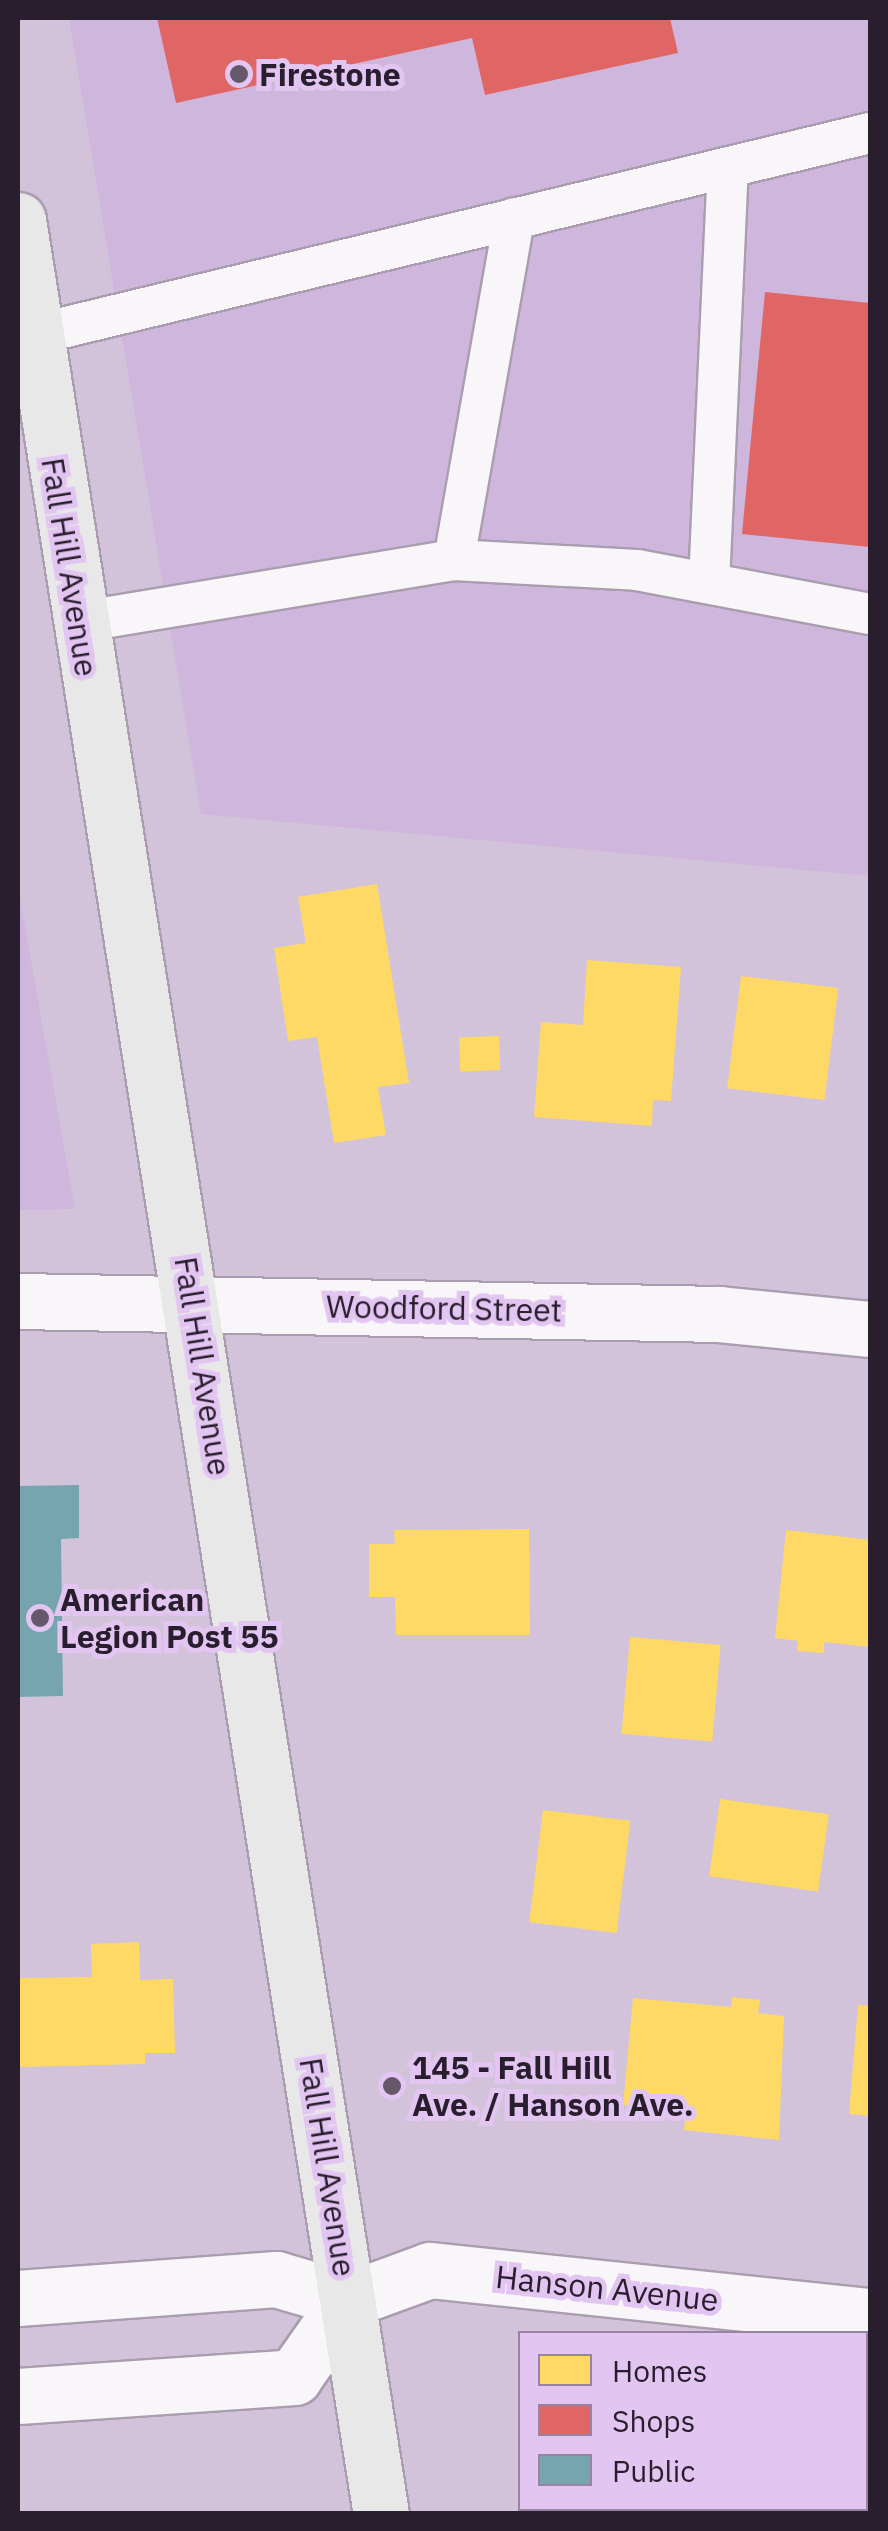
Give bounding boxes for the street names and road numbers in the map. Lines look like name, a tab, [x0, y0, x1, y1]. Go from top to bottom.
street label: Fall Hill Avenue	[34, 455, 106, 679]
street label: Fall Hill Avenue	[167, 1254, 239, 1478]
street label: Woodford Street	[326, 1287, 562, 1329]
street label: Fall Hill Avenue	[292, 2055, 364, 2279]
street label: Hanson Avenue	[494, 2257, 720, 2319]

